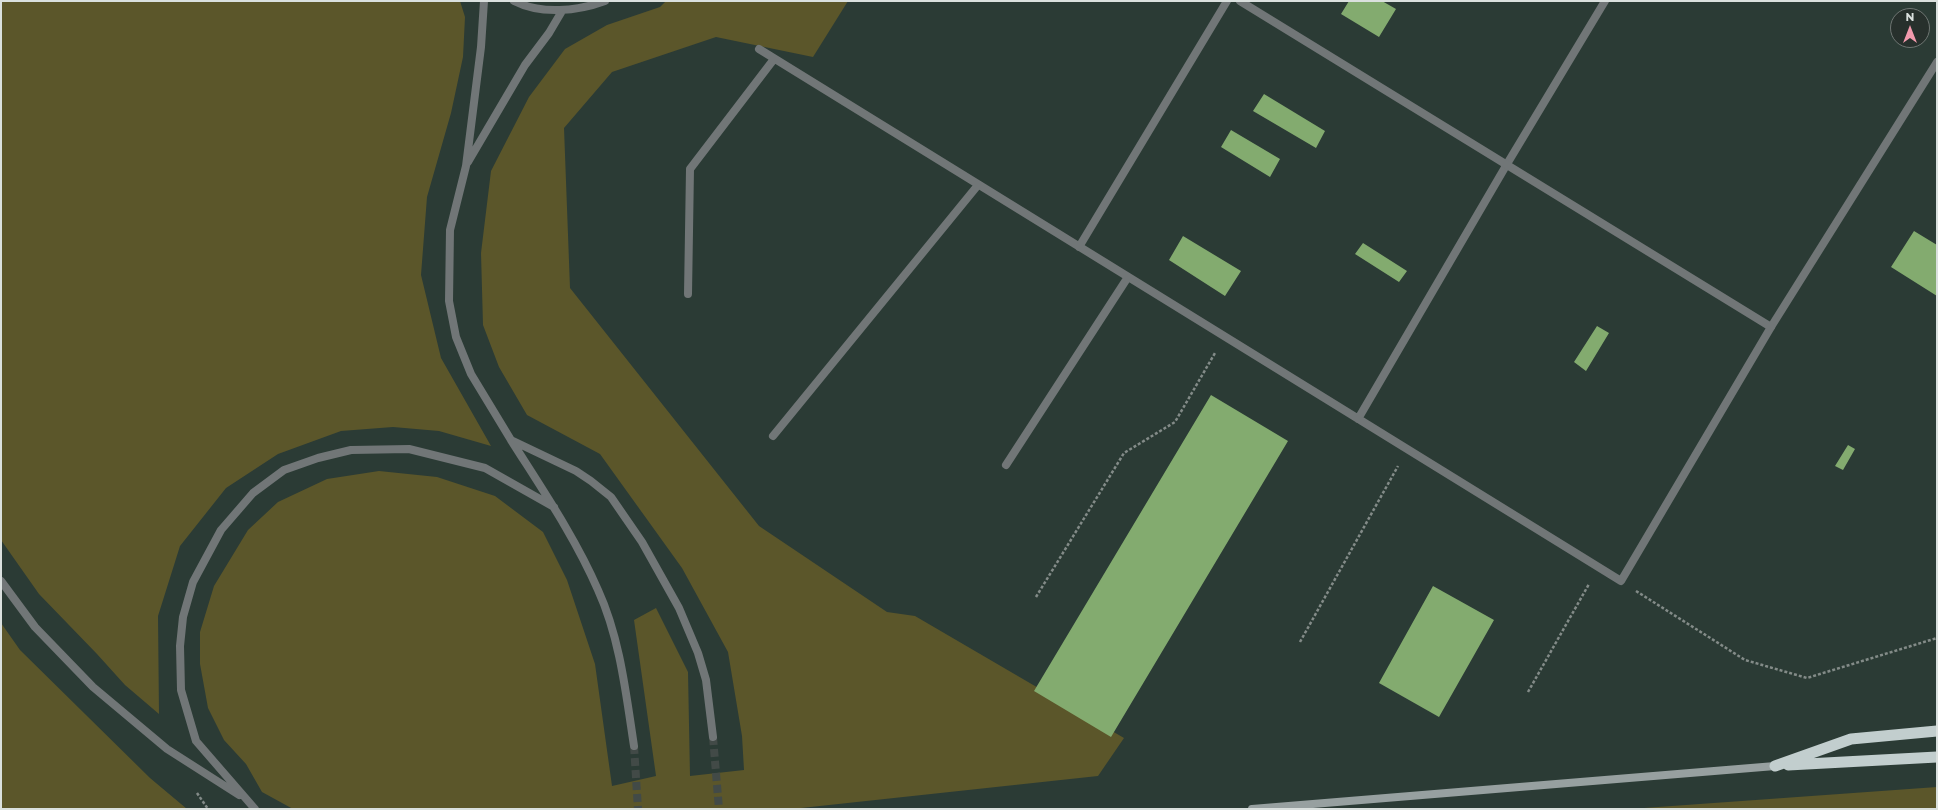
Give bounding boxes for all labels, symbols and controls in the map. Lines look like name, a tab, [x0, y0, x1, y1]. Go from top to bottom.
north arrow	[1890, 8, 1930, 48]
text: N	[1906, 10, 1914, 24]

